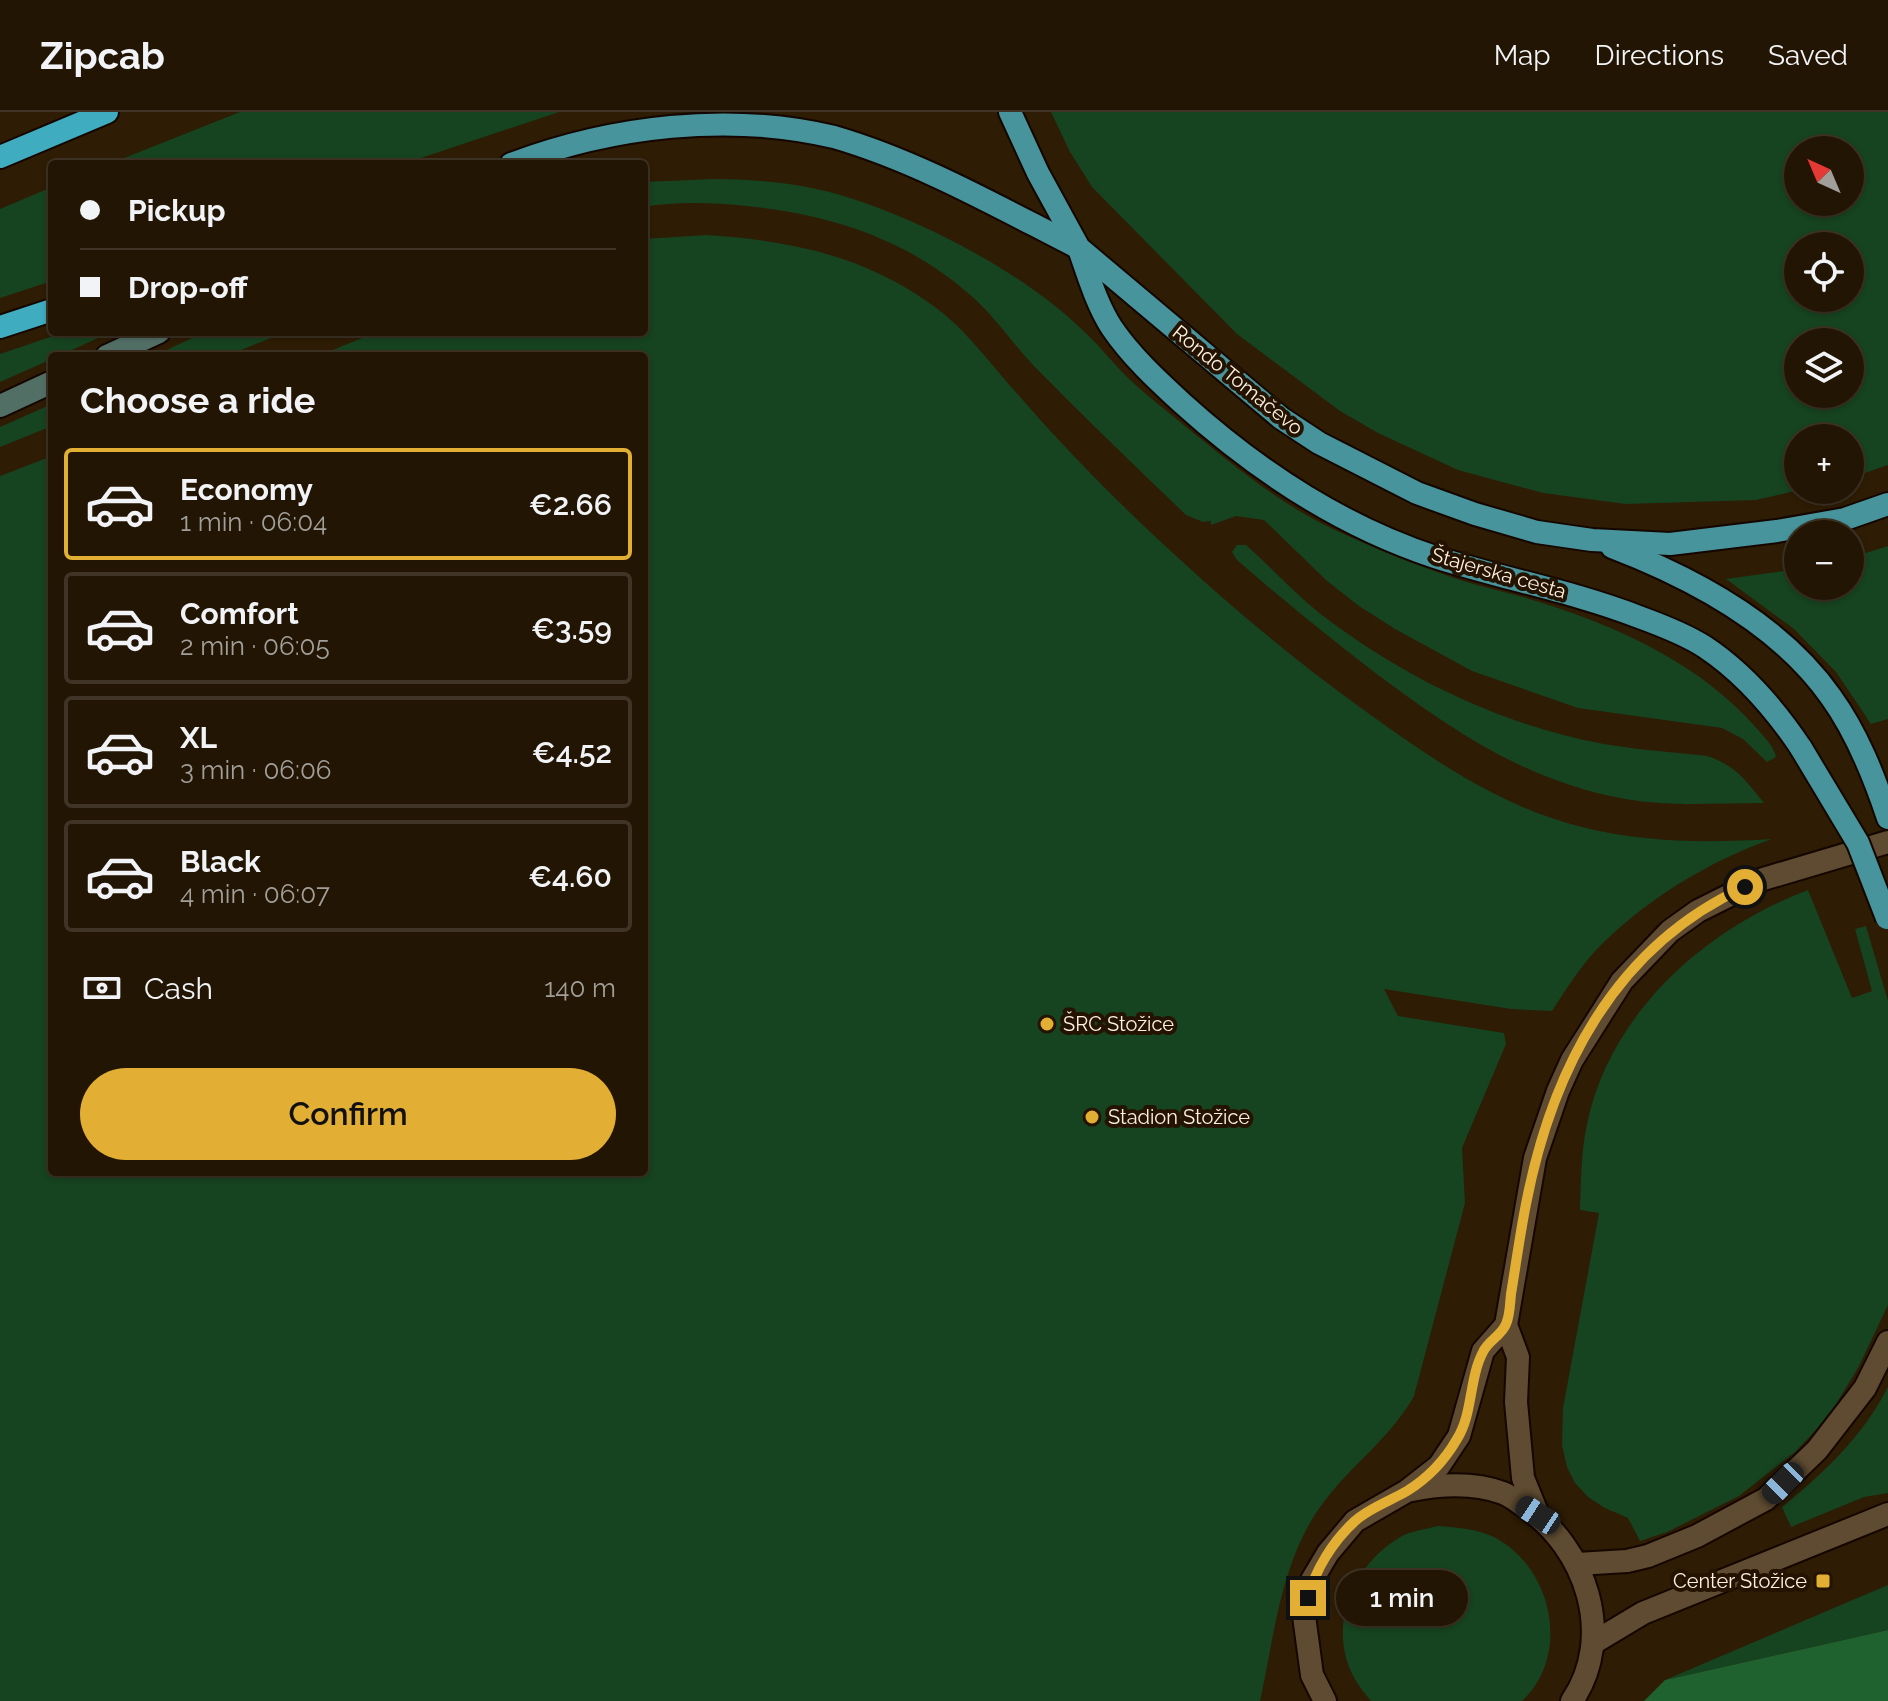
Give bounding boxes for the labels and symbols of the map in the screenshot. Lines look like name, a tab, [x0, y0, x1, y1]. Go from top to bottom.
north arrow	[1784, 136, 1864, 216]
street label: Rondo Tomačevo	[1168, 320, 1308, 440]
street label: Štajerska cesta	[1429, 541, 1569, 604]
route start	[1727, 869, 1763, 905]
place label: ŠRC Stožice	[1063, 1011, 1174, 1036]
marker: ŠRC Stožice	[1038, 1015, 1056, 1033]
place label: Stadion Stožice	[1108, 1105, 1250, 1129]
marker: Stadion Stožice	[1083, 1108, 1101, 1126]
car	[1758, 1458, 1808, 1508]
car	[1511, 1492, 1565, 1538]
place label: Center Stožice	[1673, 1569, 1807, 1593]
callout: 1 min	[1336, 1570, 1468, 1626]
marker: Center Stožice	[1814, 1572, 1832, 1590]
route end	[1290, 1580, 1326, 1616]

